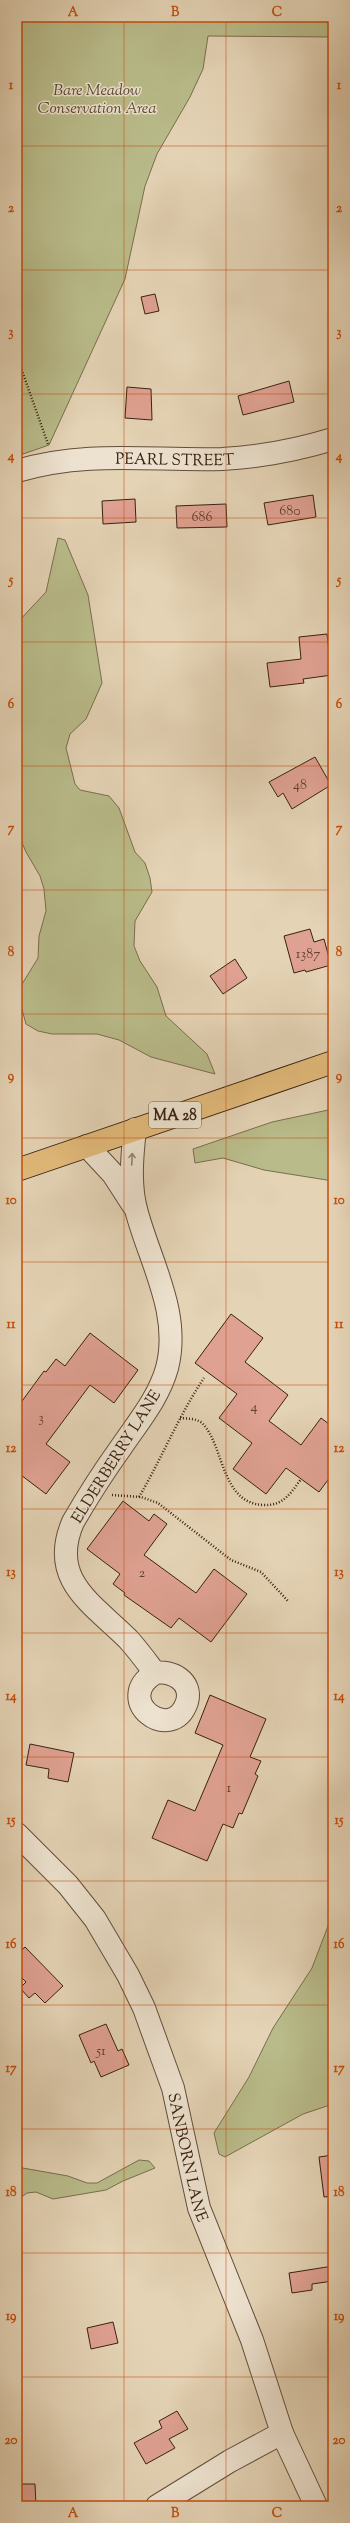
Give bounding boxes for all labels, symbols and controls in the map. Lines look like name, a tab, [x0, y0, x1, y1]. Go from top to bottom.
text: A	[68, 4, 79, 22]
text: B	[171, 4, 180, 22]
text: C	[272, 4, 282, 22]
text: 1	[9, 77, 14, 95]
text: 1	[337, 77, 342, 95]
park label: Bare Meadow Conservation Area	[37, 80, 157, 121]
text: 2	[8, 200, 15, 218]
text: 2	[336, 200, 343, 218]
text: 3	[8, 324, 14, 342]
text: 3	[336, 324, 342, 342]
text: 4	[7, 448, 15, 466]
text: 4	[335, 448, 343, 466]
street label: PEARL STREET	[115, 449, 235, 473]
house number: 680	[279, 502, 301, 522]
house number: 686	[192, 508, 212, 528]
text: 5	[8, 572, 14, 590]
text: 5	[336, 572, 342, 590]
text: 6	[8, 696, 15, 714]
text: 6	[336, 696, 343, 714]
house number: 48	[293, 776, 307, 796]
text: 7	[8, 820, 15, 838]
text: 7	[336, 820, 343, 838]
text: 8	[8, 944, 15, 962]
text: 8	[336, 944, 343, 962]
house number: 1387	[296, 945, 320, 965]
text: 9	[8, 1068, 15, 1086]
text: 9	[336, 1068, 343, 1086]
road number: MA 28	[149, 1102, 201, 1128]
one-way arrow	[128, 1153, 136, 1166]
text: 10	[5, 1192, 17, 1210]
text: 10	[333, 1192, 345, 1210]
text: 11	[7, 1316, 16, 1334]
text: 11	[335, 1316, 344, 1334]
street label: ELDERBERRY LANE	[67, 1386, 168, 1529]
house number: 4	[250, 1398, 258, 1418]
house number: 3	[38, 1409, 44, 1429]
text: 12	[6, 1440, 17, 1458]
text: 12	[334, 1440, 345, 1458]
text: 13	[6, 1564, 16, 1582]
house number: 2	[139, 1564, 146, 1584]
text: 13	[334, 1564, 344, 1582]
text: 14	[6, 1688, 17, 1706]
text: 14	[334, 1688, 345, 1706]
house number: 1	[227, 1779, 232, 1799]
text: 15	[7, 1812, 16, 1830]
text: 15	[335, 1812, 344, 1830]
text: 16	[6, 1936, 17, 1954]
text: 16	[334, 1936, 345, 1954]
house number: 51	[95, 2042, 106, 2062]
text: 17	[6, 2060, 17, 2078]
text: 17	[334, 2060, 345, 2078]
street label: SANBORN LANE	[160, 2091, 213, 2226]
text: 18	[6, 2184, 17, 2202]
text: 18	[334, 2184, 345, 2202]
text: 19	[6, 2308, 17, 2326]
text: 19	[334, 2308, 345, 2326]
text: 20	[5, 2432, 18, 2450]
text: 20	[333, 2432, 346, 2450]
text: A	[68, 2505, 79, 2523]
text: B	[171, 2505, 180, 2523]
text: C	[272, 2505, 282, 2523]

